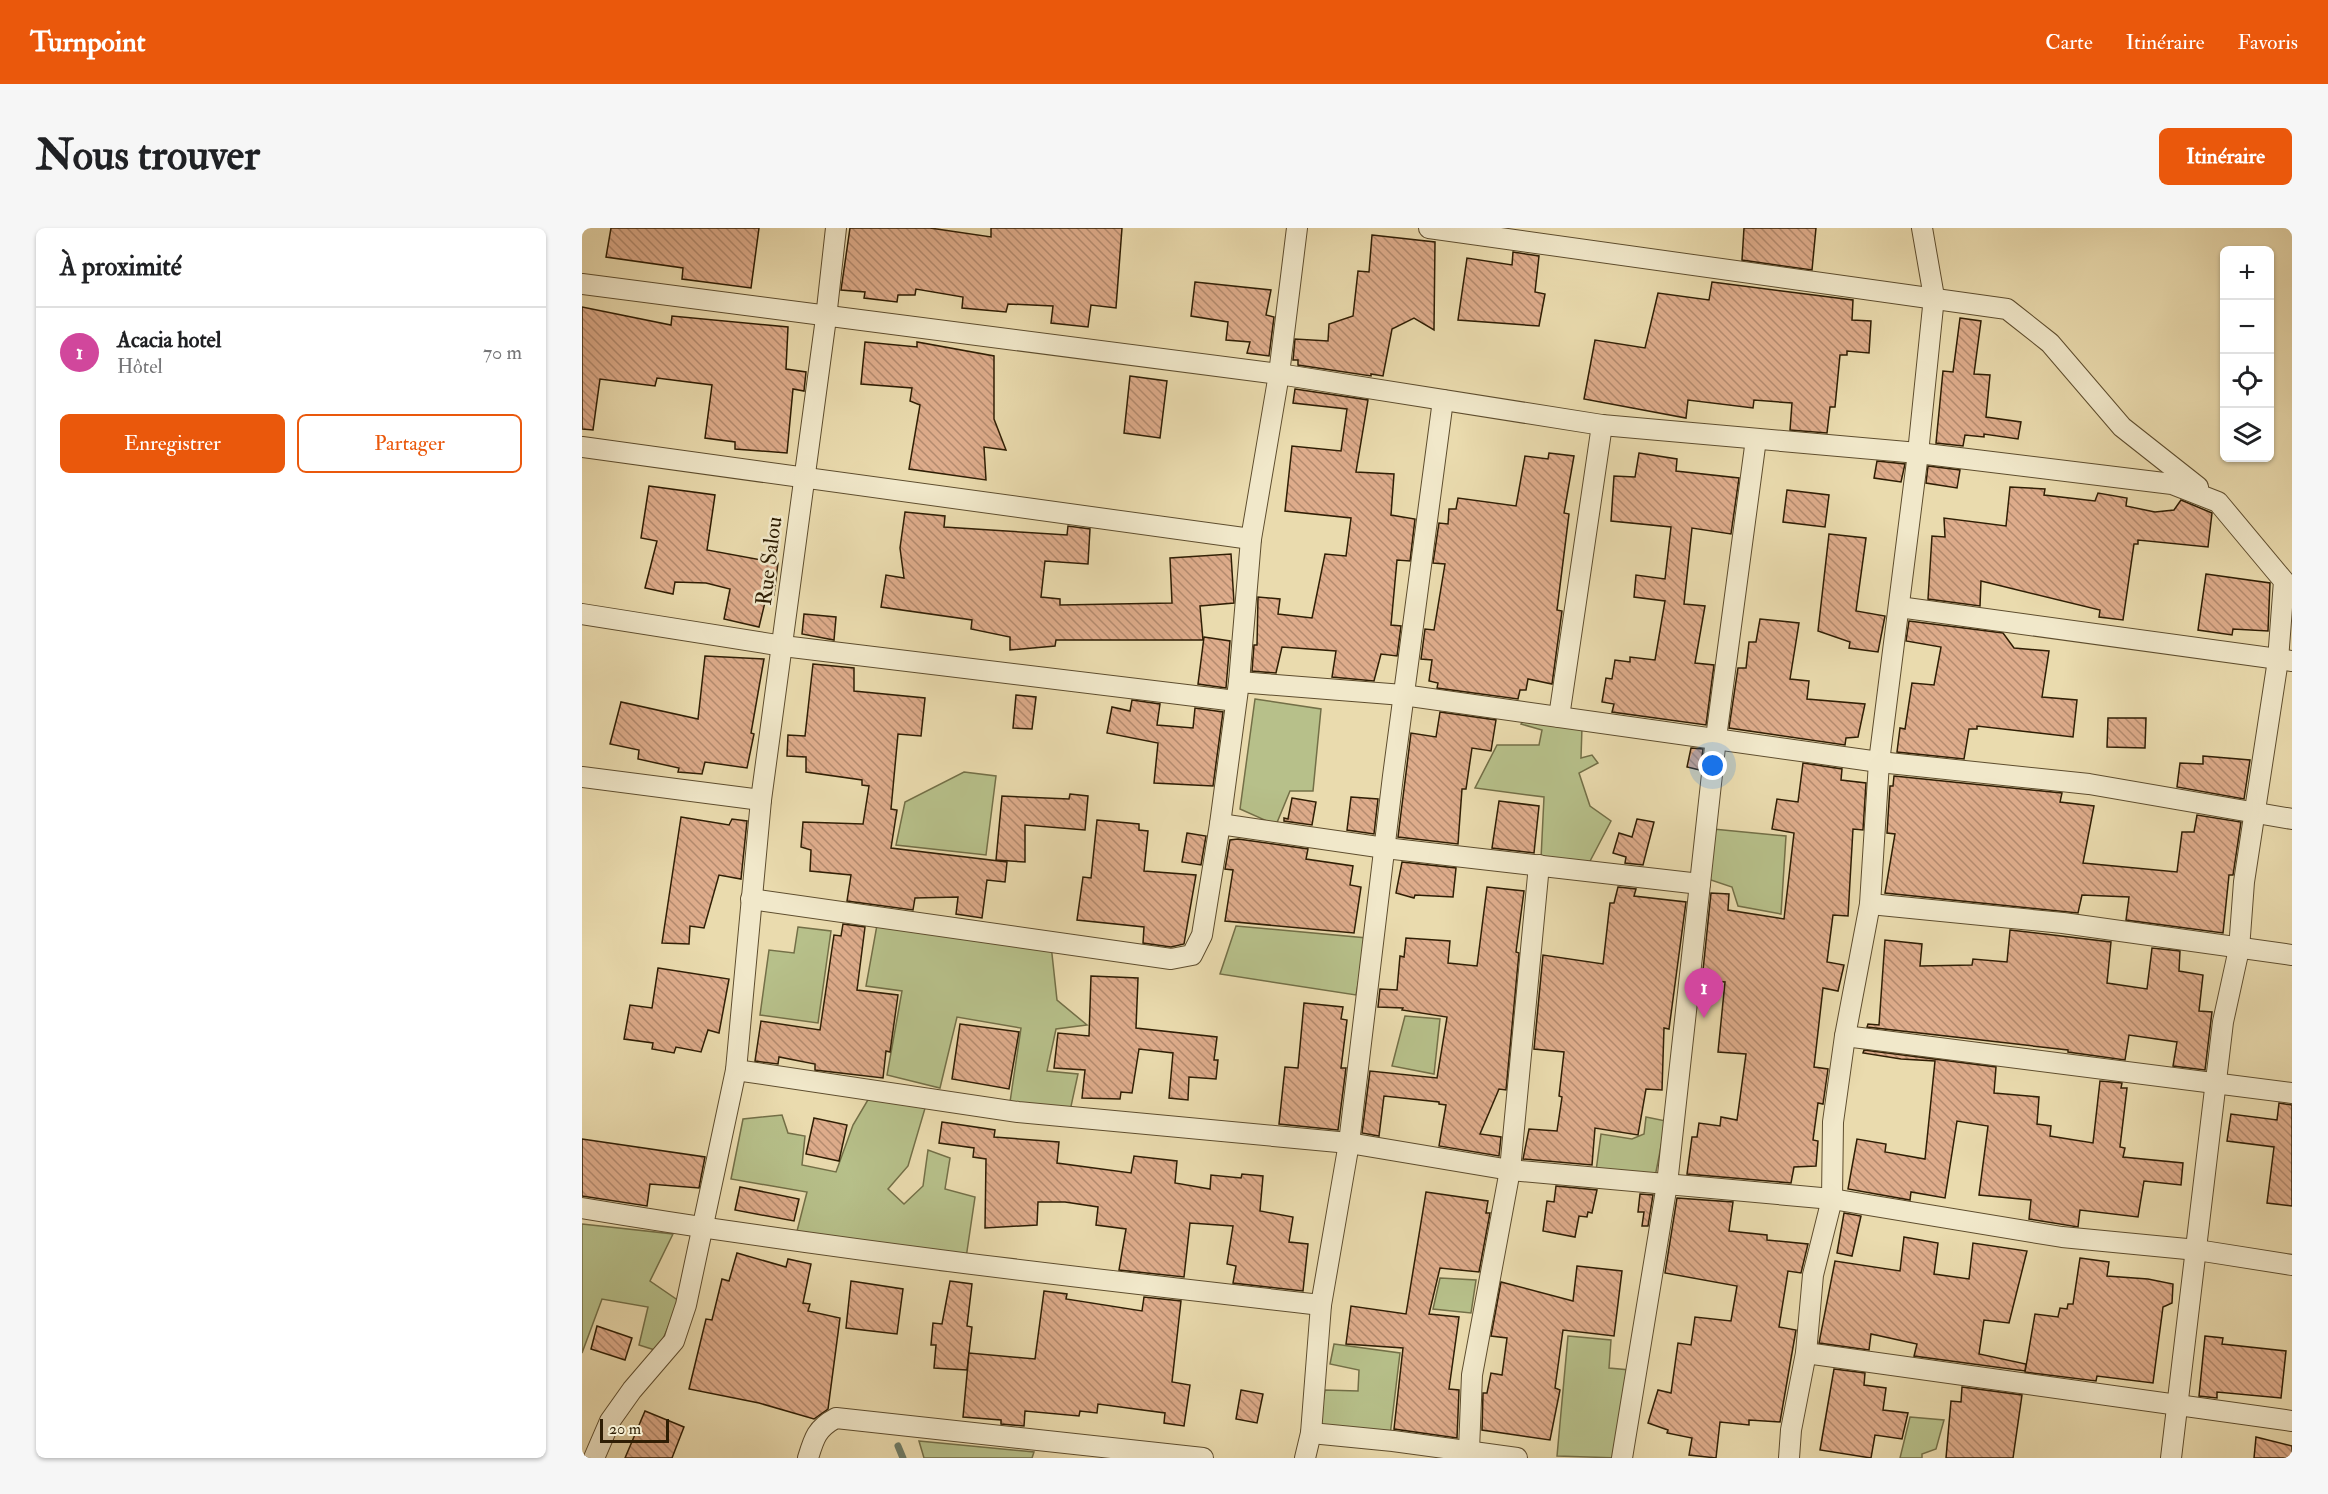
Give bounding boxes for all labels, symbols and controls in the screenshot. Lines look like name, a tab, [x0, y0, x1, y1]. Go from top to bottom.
text: Turnpoint	[30, 25, 146, 60]
text: Carte	[2045, 29, 2093, 56]
text: Itinéraire	[2126, 29, 2204, 56]
text: Favoris	[2237, 29, 2298, 56]
button: Itinéraire	[2159, 128, 2292, 185]
text: Nous trouver	[36, 130, 260, 182]
map controls	[2220, 246, 2274, 462]
button: +	[2220, 246, 2274, 300]
text: À proximité	[60, 251, 182, 283]
button: −	[2220, 300, 2274, 354]
text: Acacia hotel	[117, 326, 221, 354]
text: 1	[76, 340, 83, 365]
text: 70 m	[483, 340, 522, 365]
text: Hôtel	[117, 354, 163, 379]
button: locate	[2220, 354, 2274, 408]
button: layers	[2220, 408, 2274, 462]
button: Enregistrer	[60, 414, 285, 473]
button: Partager	[297, 414, 522, 473]
street label: Rue Salou	[750, 515, 788, 607]
your location	[1698, 751, 1727, 780]
pin: 1	[1684, 968, 1724, 1018]
scale bar	[600, 1416, 669, 1444]
text: 20 m	[609, 1419, 641, 1439]

